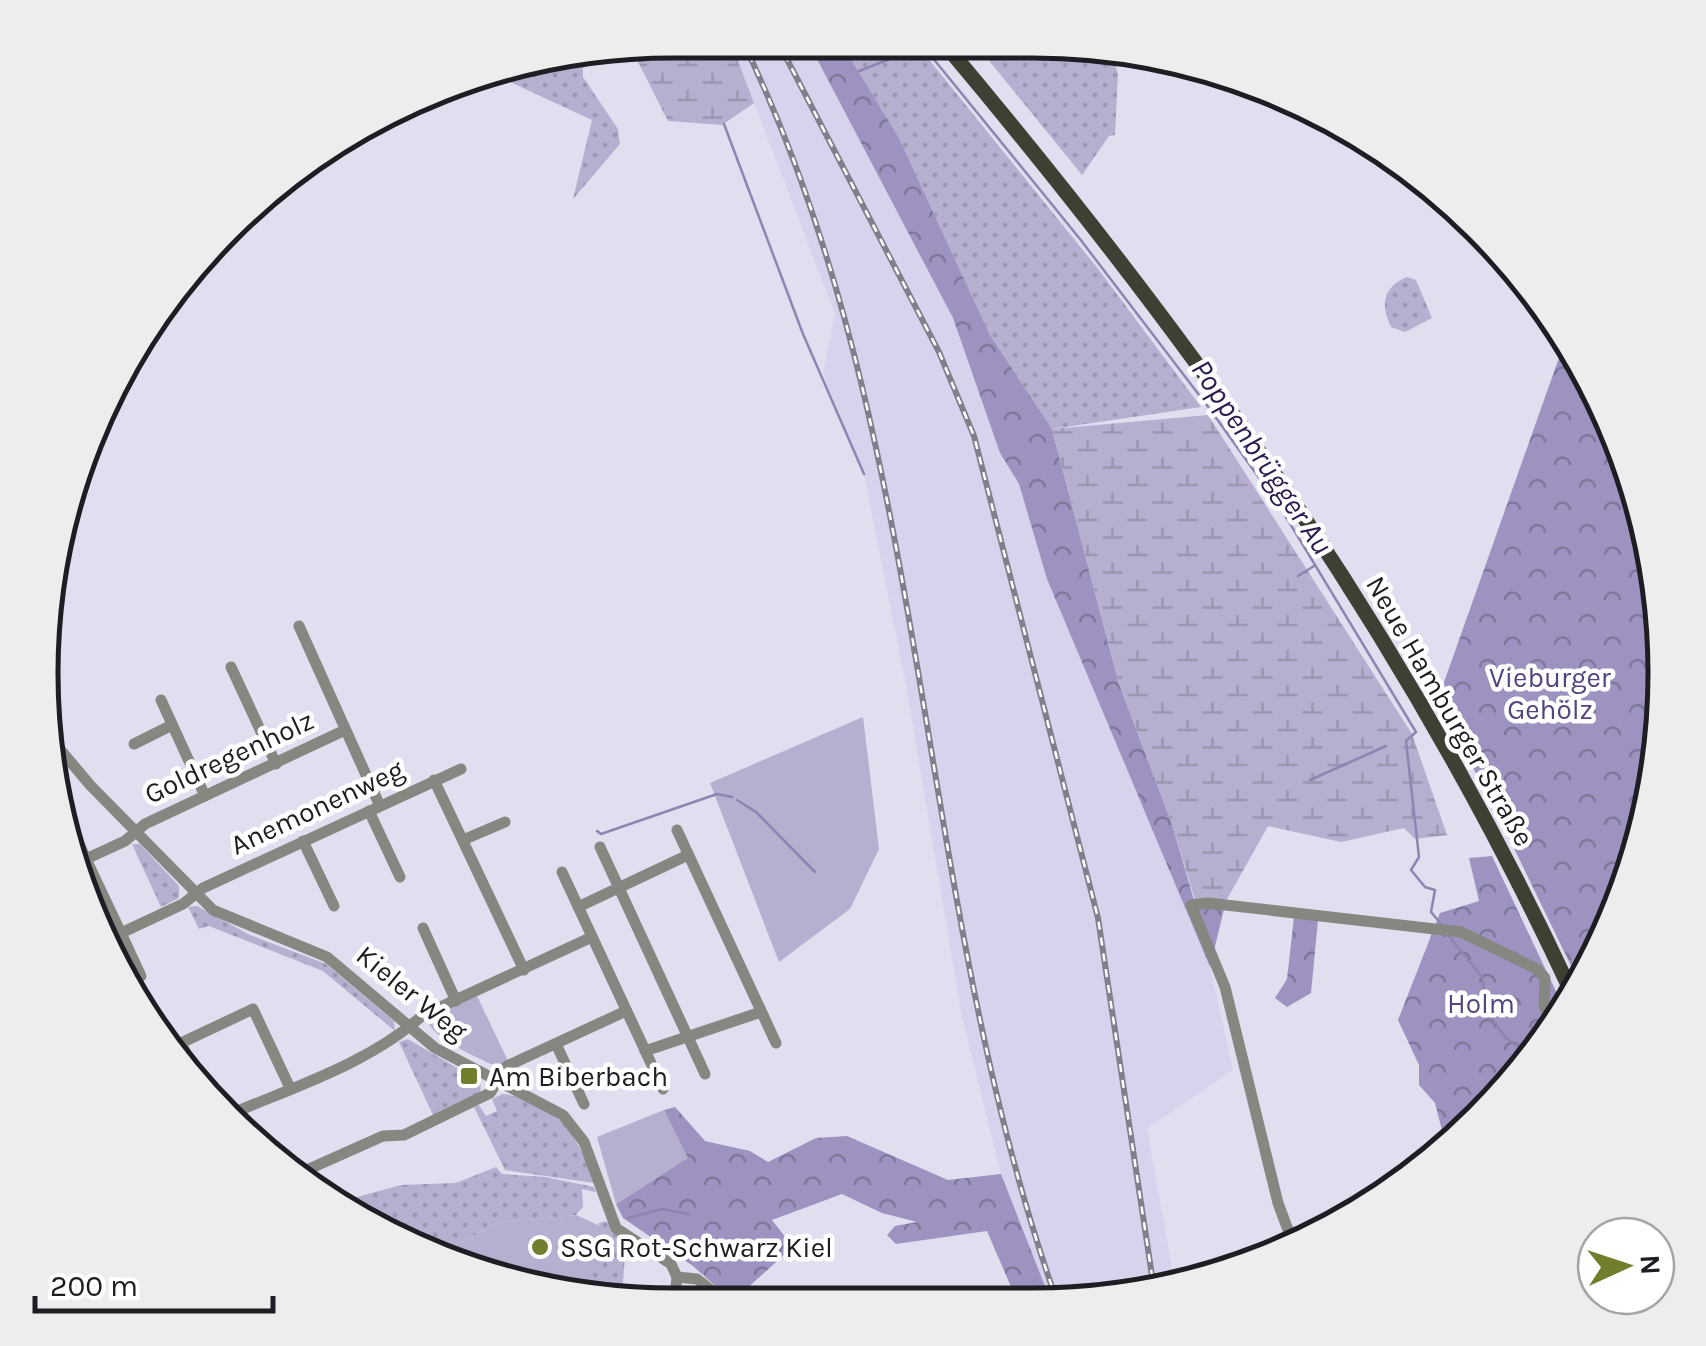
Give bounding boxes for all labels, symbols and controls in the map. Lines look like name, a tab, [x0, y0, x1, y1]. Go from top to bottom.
water label: Poppenbrügger Au	[1184, 353, 1340, 561]
street label: Neue Hamburger Straße	[1359, 570, 1541, 852]
park label: Vieburger Gehölz	[1489, 661, 1612, 726]
street label: Goldregenholz	[139, 703, 319, 811]
street label: Anemonenweg	[225, 752, 409, 862]
street label: Kieler Weg	[350, 938, 474, 1048]
park label: Holm	[1447, 987, 1515, 1020]
place label: Am Biberbach	[489, 1060, 668, 1093]
marker: Am Biberbach	[458, 1065, 480, 1087]
north arrow	[1576, 1216, 1676, 1316]
place label: SSG Rot-Schwarz Kiel	[560, 1231, 833, 1264]
marker: SSG Rot-Schwarz Kiel	[529, 1236, 551, 1258]
scale bar	[35, 1251, 272, 1313]
text: N	[1633, 1254, 1667, 1276]
text: 200 m	[50, 1268, 138, 1304]

